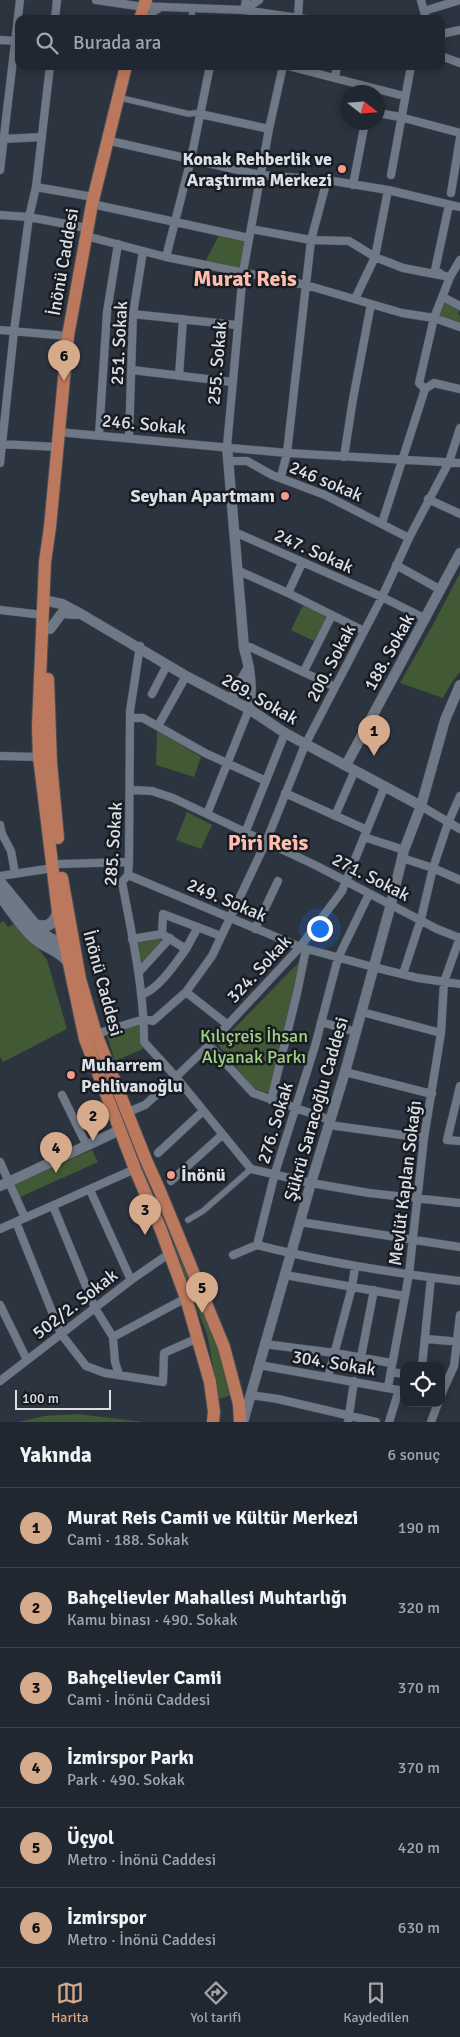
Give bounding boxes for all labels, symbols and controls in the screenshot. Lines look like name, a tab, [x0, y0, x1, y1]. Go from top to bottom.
search box	[15, 15, 445, 70]
icon: search	[33, 29, 61, 57]
text: Burada ara	[73, 31, 161, 55]
north arrow	[340, 85, 385, 130]
place label: Konak Rehberlik ve Araştırma Merkezi	[182, 148, 332, 191]
marker: Konak Rehberlik ve Araştırma Merkezi	[336, 163, 348, 175]
street label: İnönü Caddesi	[43, 207, 83, 317]
district label: Murat Reis	[193, 265, 297, 292]
street label: 251. Sokak	[106, 300, 132, 386]
street label: 255. Sokak	[202, 320, 232, 406]
pin: 6	[48, 340, 80, 381]
street label: 246. Sokak	[101, 409, 187, 439]
street label: 246 sokak	[286, 456, 366, 506]
place label: Seyhan Apartmanı	[130, 485, 275, 507]
marker: Seyhan Apartmanı	[279, 490, 291, 502]
street label: 247. Sokak	[271, 524, 357, 578]
street label: 188. Sokak	[359, 610, 419, 694]
street label: 200. Sokak	[301, 621, 361, 705]
street label: 269. Sokak	[218, 668, 302, 730]
pin: 1	[358, 715, 390, 756]
street label: 285. Sokak	[99, 801, 127, 887]
district label: Piri Reis	[228, 829, 308, 856]
street label: 271. Sokak	[328, 848, 414, 906]
street label: 249. Sokak	[184, 873, 270, 927]
your location	[307, 916, 333, 942]
street label: İnönü Caddesi	[78, 928, 128, 1038]
street label: 324. Sokak	[222, 931, 296, 1007]
street label: Şükrü Saracoğlu Caddesi	[279, 1014, 353, 1204]
park label: Kılıçreis İhsan Alyanak Parkı	[200, 1025, 308, 1068]
place label: Muharrem Pehlivanoğlu	[81, 1054, 183, 1097]
marker: Muharrem Pehlivanoğlu	[65, 1069, 77, 1081]
street label: 276. Sokak	[252, 1079, 298, 1167]
street label: Mevlüt Kaplan Sokağı	[384, 1099, 426, 1267]
pin: 2	[77, 1100, 109, 1141]
pin: 4	[40, 1132, 72, 1173]
place label: İnönü	[181, 1164, 226, 1186]
marker: İnönü	[165, 1169, 177, 1181]
pin: 3	[129, 1194, 161, 1235]
street label: 502/2. Sokak	[28, 1264, 122, 1344]
pin: 5	[186, 1272, 218, 1313]
street label: 304. Sokak	[291, 1346, 377, 1380]
map controls	[400, 1362, 445, 1407]
button: locate	[400, 1362, 445, 1407]
scale bar	[15, 1387, 111, 1410]
text: 100 m	[22, 1390, 59, 1407]
text: Yakında	[20, 1442, 92, 1468]
text: 6 sonuç	[388, 1445, 440, 1465]
text: Murat Reis Camii ve Kültür Merkezi	[67, 1506, 358, 1530]
text: 1	[32, 1518, 40, 1538]
text: 190 m	[398, 1518, 440, 1538]
text: Cami · 188. Sokak	[67, 1530, 189, 1550]
text: Bahçelievler Mahallesi Muhtarlığı	[67, 1586, 347, 1610]
text: 2	[32, 1598, 40, 1618]
text: 320 m	[398, 1598, 440, 1618]
text: Kamu binası · 490. Sokak	[67, 1610, 238, 1630]
text: Bahçelievler Camii	[67, 1666, 222, 1690]
text: 3	[32, 1678, 40, 1698]
text: 370 m	[398, 1678, 440, 1698]
text: Cami · İnönü Caddesi	[67, 1690, 210, 1710]
text: İzmirspor Parkı	[67, 1746, 194, 1770]
text: 4	[32, 1758, 40, 1778]
text: 370 m	[398, 1758, 440, 1778]
text: Park · 490. Sokak	[67, 1770, 185, 1790]
text: Üçyol	[67, 1826, 114, 1850]
text: 5	[32, 1838, 40, 1858]
text: 420 m	[398, 1838, 440, 1858]
text: Metro · İnönü Caddesi	[67, 1850, 216, 1870]
text: İzmirspor	[67, 1906, 146, 1930]
text: 6	[32, 1918, 40, 1938]
text: 630 m	[398, 1918, 440, 1938]
text: Metro · İnönü Caddesi	[67, 1930, 216, 1950]
tab: Harita	[51, 1979, 89, 2026]
tab: Yol tarifi	[190, 1979, 241, 2026]
tab: Kaydedilen	[343, 1979, 409, 2026]

